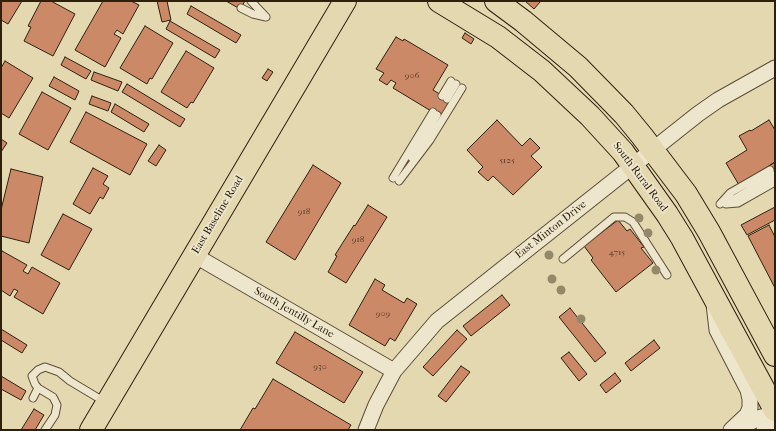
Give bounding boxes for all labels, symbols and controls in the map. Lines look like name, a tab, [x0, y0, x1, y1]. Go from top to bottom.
house number: 906	[405, 71, 419, 81]
street label: South Rural Road	[610, 140, 670, 214]
house number: 5125	[499, 156, 515, 166]
street label: East Baseline Road	[189, 174, 247, 256]
street label: East Minton Drive	[513, 198, 589, 262]
house number: 918	[298, 207, 310, 217]
house number: 918	[352, 235, 364, 245]
house number: 4715	[609, 248, 625, 258]
street label: South Jentilly Lane	[252, 285, 336, 341]
house number: 909	[376, 309, 390, 319]
house number: 930	[313, 362, 327, 372]

